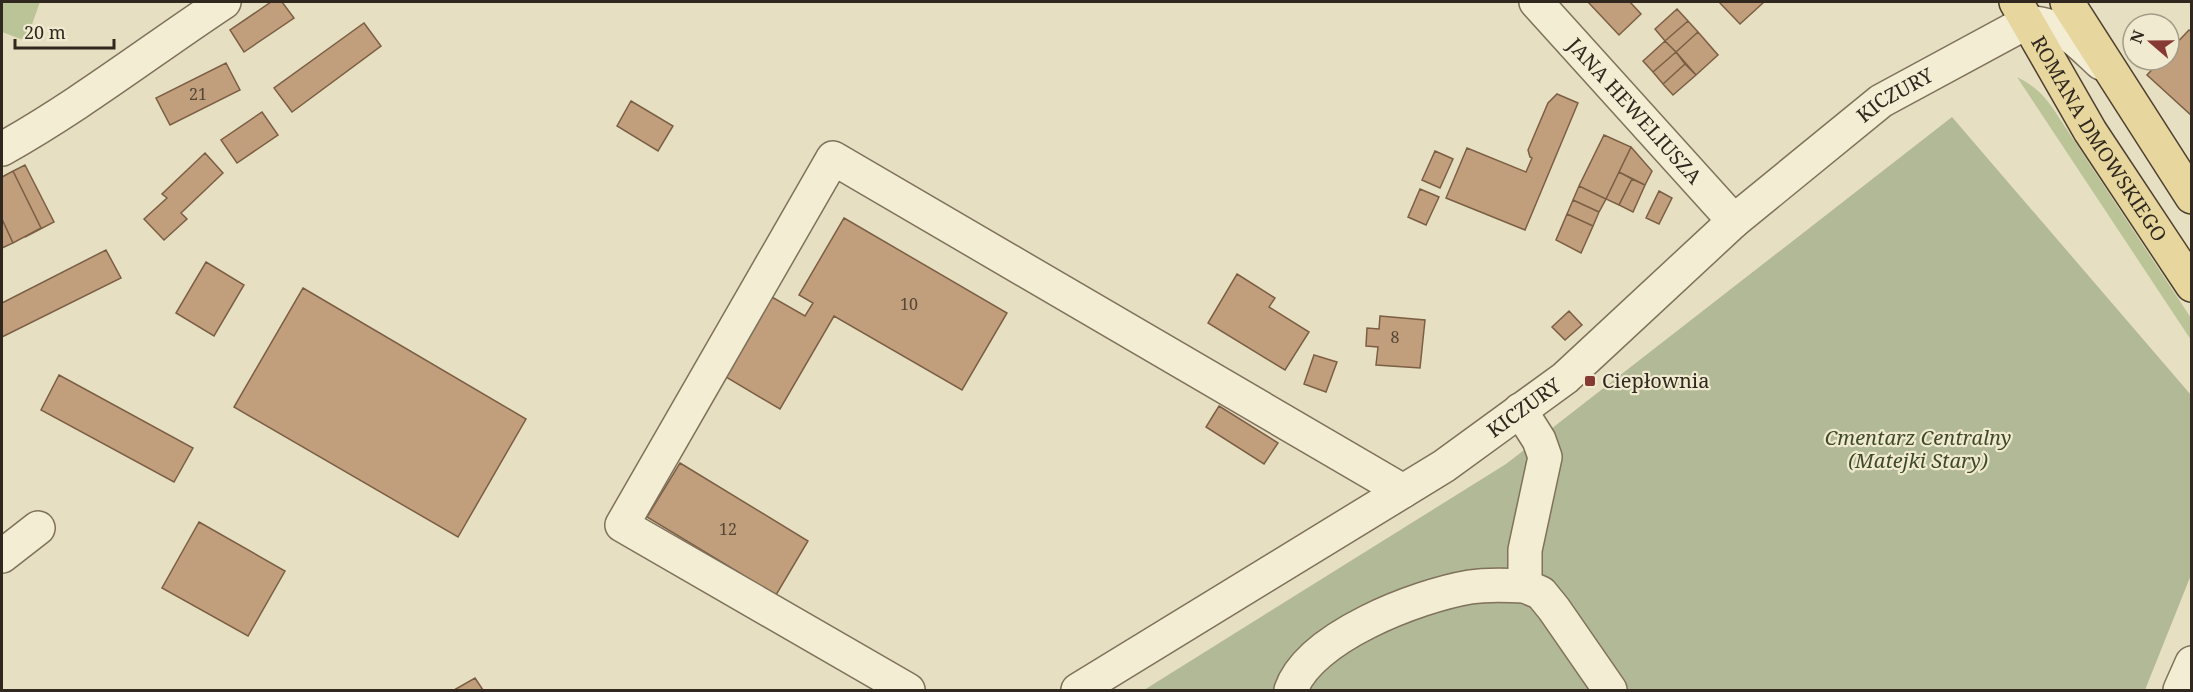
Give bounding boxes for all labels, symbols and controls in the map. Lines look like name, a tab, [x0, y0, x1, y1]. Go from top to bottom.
scale bar	[15, 12, 114, 50]
north arrow	[2121, 12, 2181, 72]
text: 20 m	[24, 20, 66, 44]
street label: JANA HEWELIUSZA	[1561, 31, 1709, 190]
street label: ROMANA DMOWSKIEGO	[2026, 32, 2172, 246]
street label: KICZURY	[1851, 61, 1938, 129]
house number: 21	[189, 83, 207, 105]
house number: 10	[900, 293, 918, 315]
house number: 8	[1391, 326, 1400, 348]
place label: Ciepłownia	[1602, 367, 1709, 394]
street label: KICZURY	[1481, 371, 1566, 443]
marker: Ciepłownia	[1583, 374, 1597, 388]
park label: Cmentarz Centralny (Matejki Stary)	[1825, 424, 2011, 474]
house number: 12	[719, 518, 737, 540]

